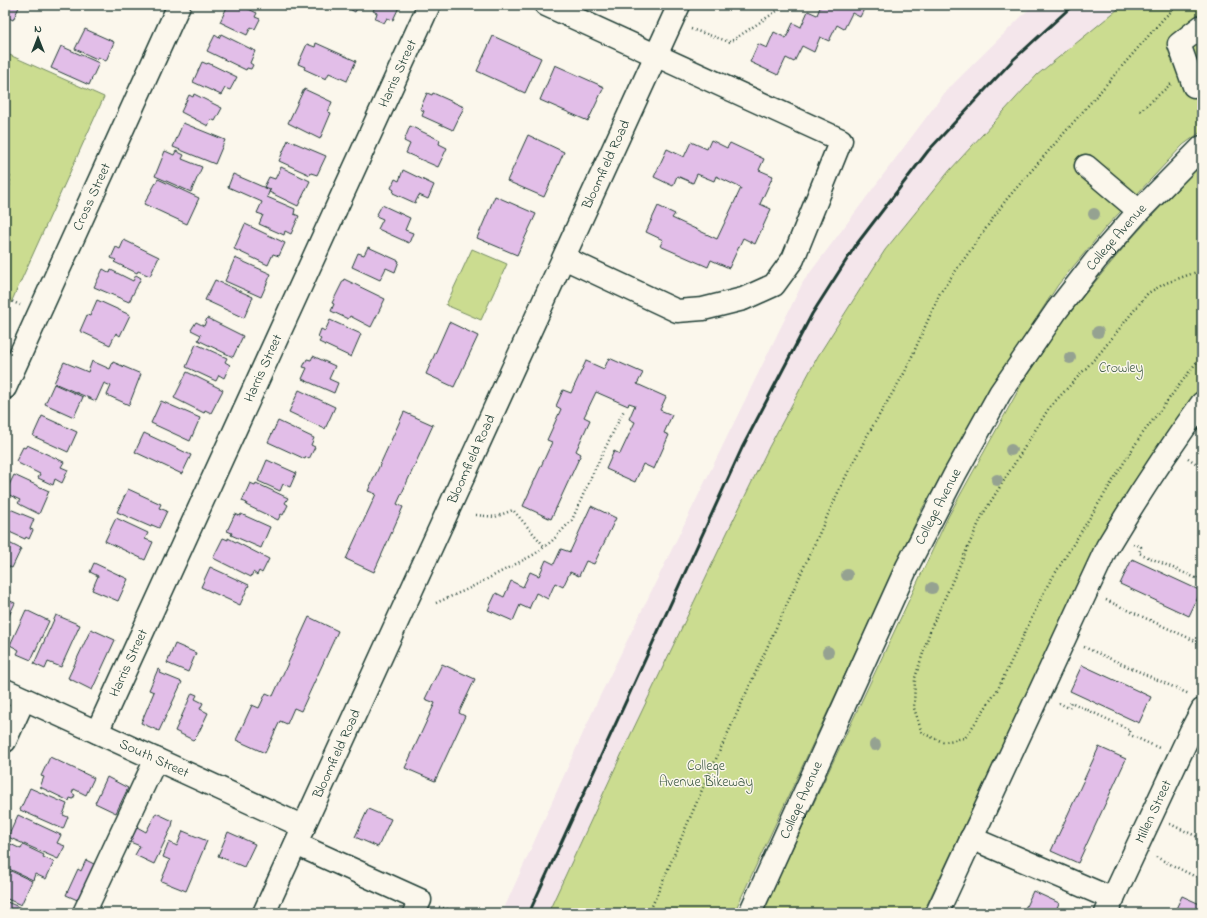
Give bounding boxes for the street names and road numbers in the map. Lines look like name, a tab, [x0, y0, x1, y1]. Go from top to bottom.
street label: Harris Street	[373, 36, 423, 111]
street label: Bloomfield Road	[576, 116, 636, 213]
street label: Cross Street	[67, 159, 117, 234]
street label: College Avenue	[1081, 198, 1152, 275]
street label: Harris Street	[238, 330, 288, 406]
street label: Bloomfield Road	[442, 411, 501, 508]
street label: College Avenue	[910, 464, 967, 548]
street label: Harris Street	[104, 625, 153, 700]
street label: Bloomfield Road	[307, 706, 366, 803]
street label: South Street	[116, 733, 193, 783]
street label: College Avenue	[774, 757, 828, 842]
street label: Millen Street	[1130, 776, 1177, 847]

